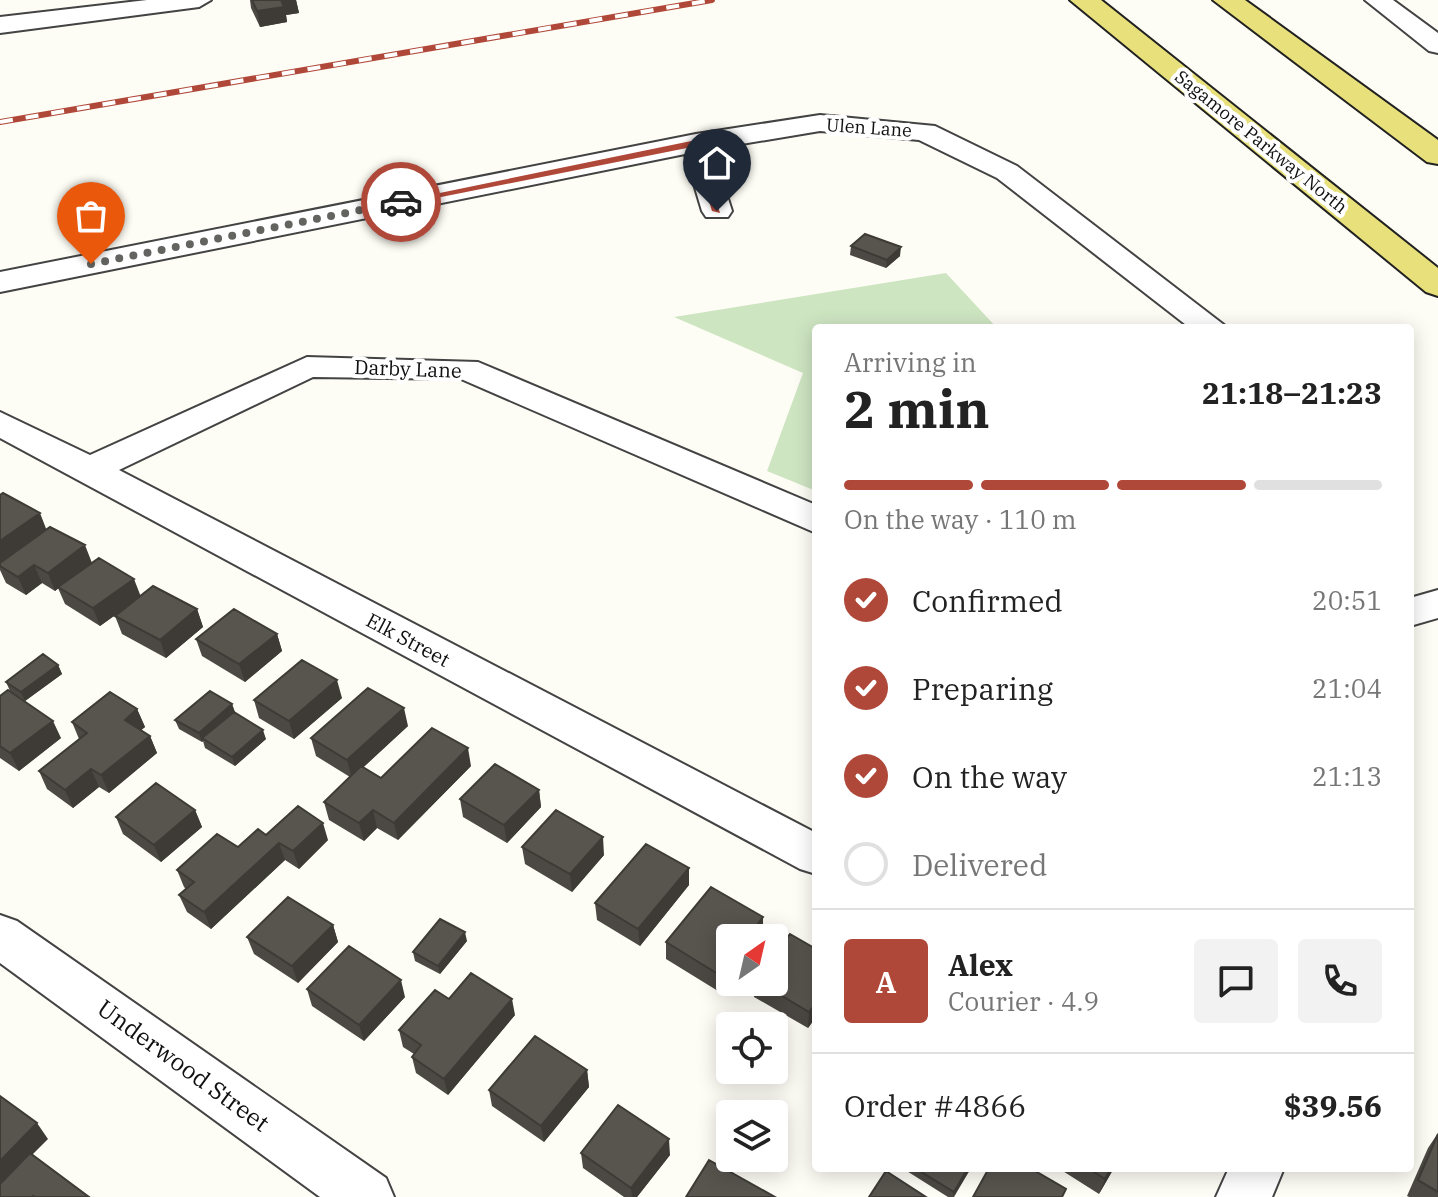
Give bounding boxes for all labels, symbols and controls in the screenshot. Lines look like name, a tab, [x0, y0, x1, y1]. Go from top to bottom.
street label: Sagamore Parkway North	[1170, 65, 1352, 218]
street label: Ulen Lane	[826, 113, 913, 142]
pin	[683, 129, 751, 211]
icon: home	[695, 141, 739, 185]
courier	[361, 162, 441, 242]
icon: car	[379, 180, 423, 224]
pin	[57, 182, 125, 264]
icon: bag	[69, 194, 113, 238]
text: Arriving in	[844, 345, 977, 379]
street label: Darby Lane	[354, 353, 462, 384]
text: 21:18–21:23	[1202, 373, 1382, 412]
text: 2 min	[844, 375, 990, 442]
text: On the way · 110 m	[844, 502, 1077, 536]
icon: check	[844, 578, 888, 622]
text: Confirmed	[912, 581, 1063, 620]
text: 20:51	[1312, 583, 1382, 617]
street label: Elk Street	[362, 606, 455, 673]
icon: check	[844, 666, 888, 710]
text: Preparing	[912, 669, 1053, 708]
text: 21:04	[1312, 671, 1382, 705]
icon: check	[844, 754, 888, 798]
text: On the way	[912, 757, 1067, 796]
text: 21:13	[1312, 759, 1382, 793]
text: Delivered	[912, 845, 1047, 884]
north arrow	[716, 924, 788, 996]
map controls	[716, 924, 788, 1172]
button: chat	[1194, 939, 1278, 1023]
button: phone	[1298, 939, 1382, 1023]
text: Alex	[948, 945, 1013, 984]
text: A	[876, 962, 896, 1001]
text: Courier · 4.9	[948, 984, 1099, 1018]
street label: Underwood Street	[91, 992, 276, 1139]
button: locate	[716, 1012, 788, 1084]
text: Order #4866	[844, 1086, 1026, 1125]
text: $39.56	[1284, 1086, 1382, 1125]
button: layers	[716, 1100, 788, 1172]

